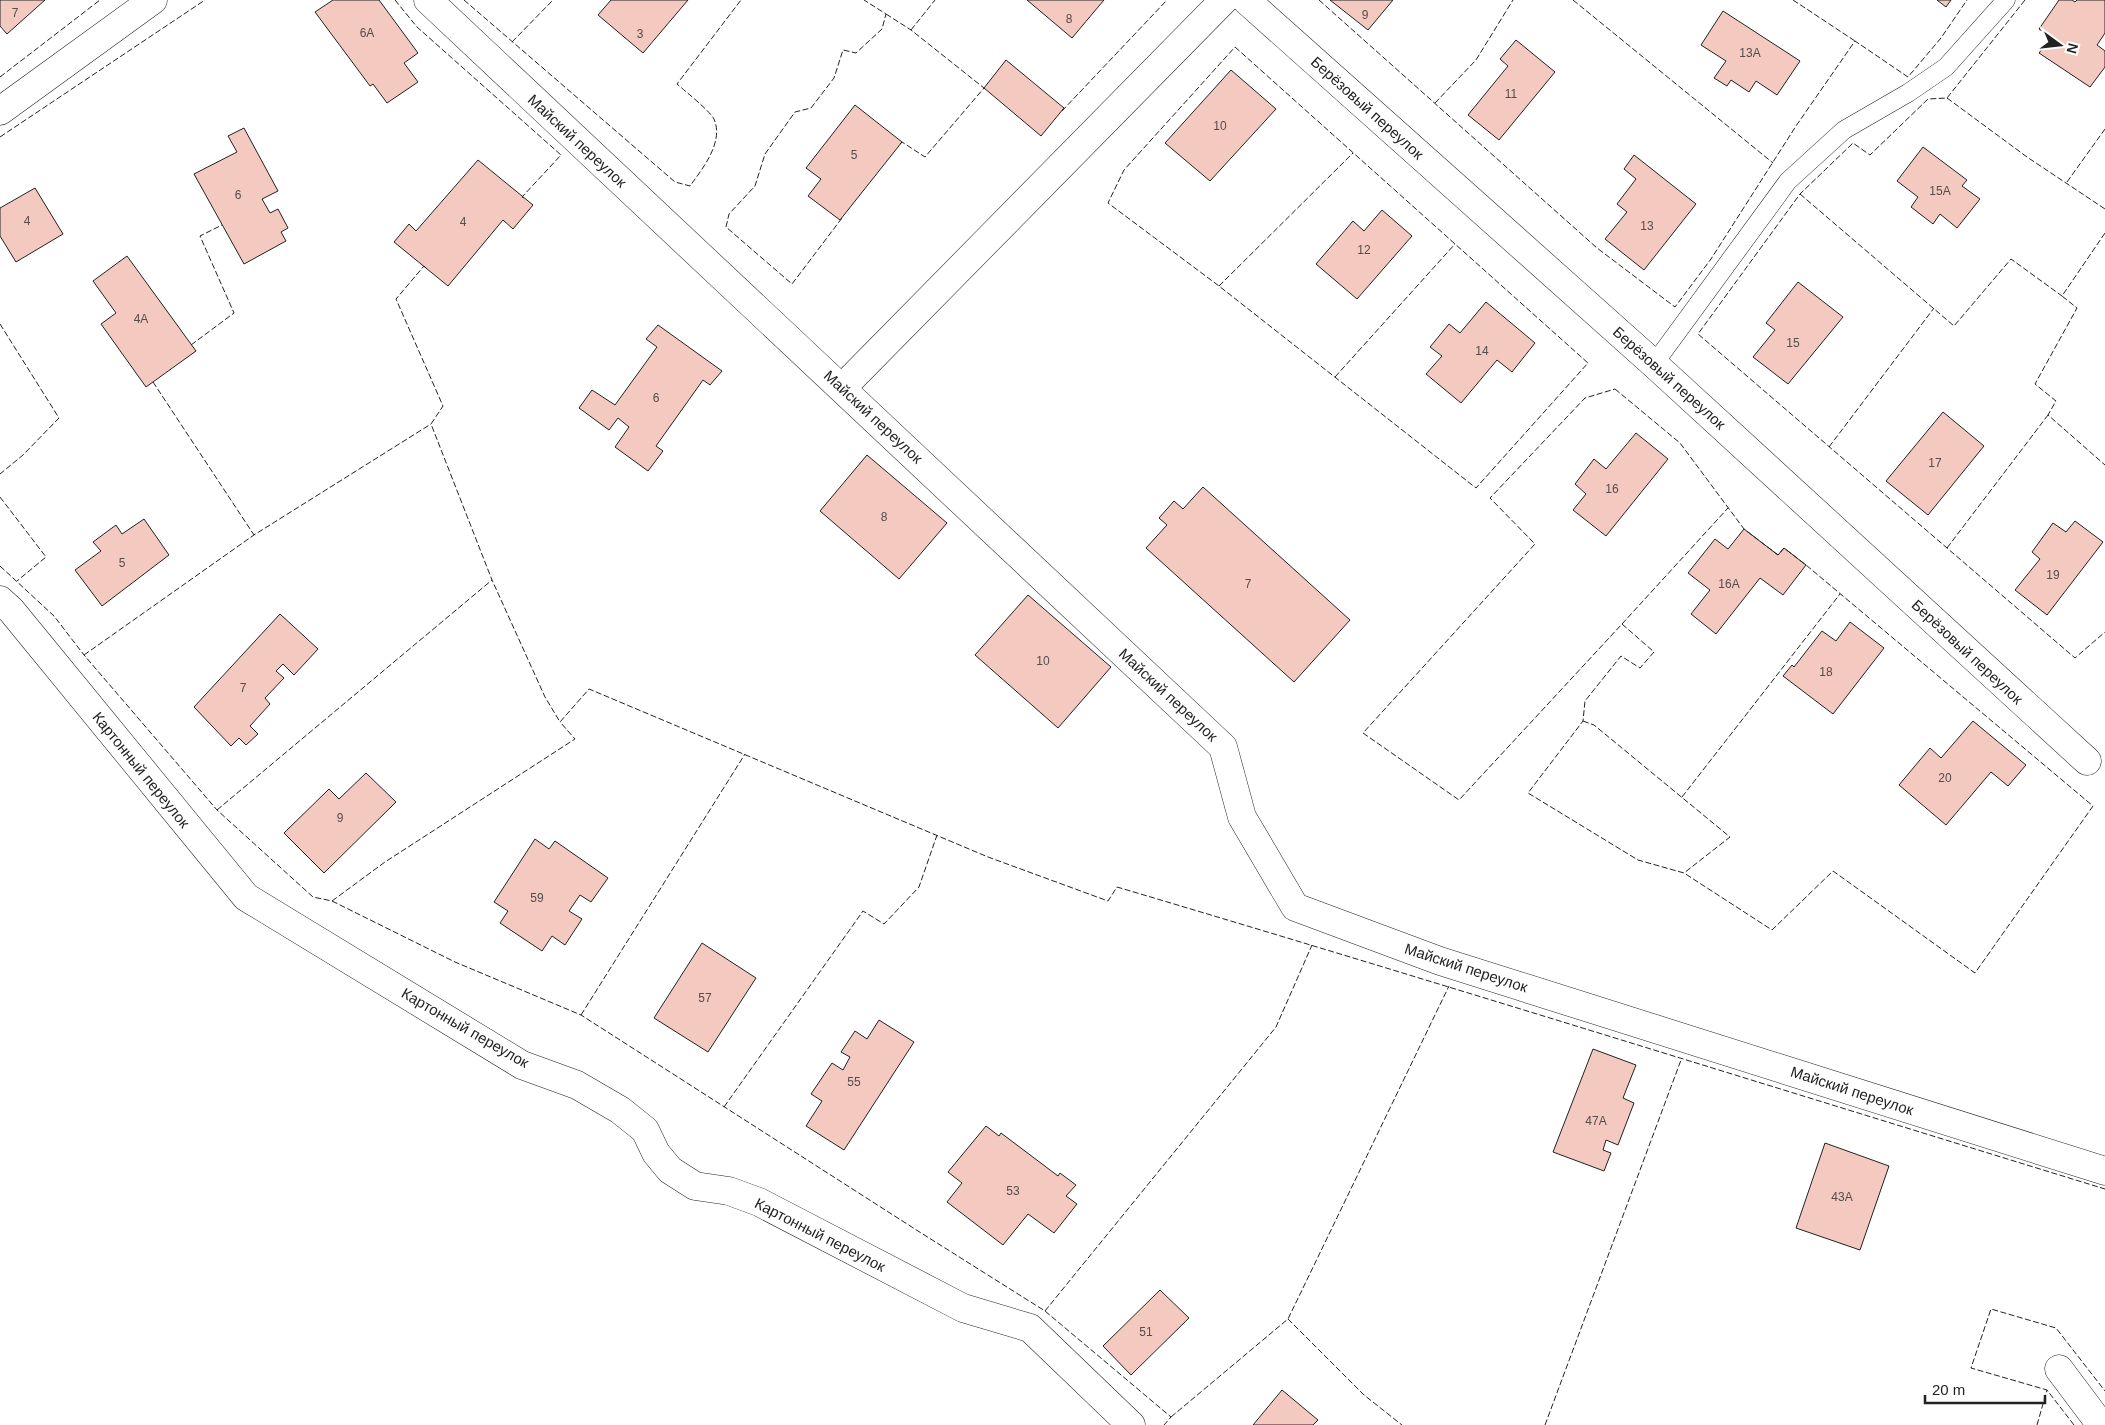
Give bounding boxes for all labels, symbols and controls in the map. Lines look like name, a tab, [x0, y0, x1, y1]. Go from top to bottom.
house number: 7	[12, 6, 19, 20]
house number: 9	[1362, 8, 1369, 22]
house number: 8	[1066, 12, 1073, 26]
north arrow	[2035, 20, 2085, 70]
house number: 6А	[360, 26, 374, 40]
house number: 3	[637, 27, 644, 41]
text: N	[2064, 41, 2082, 55]
house number: 13А	[1739, 46, 1761, 60]
street label: Берёзовый переулок	[1308, 53, 1427, 163]
house number: 11	[1505, 87, 1518, 101]
street label: Майский переулок	[525, 91, 630, 191]
house number: 10	[1213, 119, 1227, 133]
house number: 5	[851, 148, 858, 162]
house number: 15А	[1929, 184, 1951, 198]
house number: 6	[235, 188, 242, 202]
house number: 4	[24, 214, 31, 228]
house number: 4	[460, 215, 467, 229]
house number: 13	[1640, 219, 1654, 233]
house number: 12	[1357, 243, 1371, 257]
house number: 4А	[134, 312, 148, 326]
street label: Берёзовый переулок	[1610, 323, 1729, 433]
house number: 15	[1786, 336, 1800, 350]
house number: 14	[1475, 344, 1489, 358]
street label: Майский переулок	[821, 367, 926, 467]
house number: 6	[653, 391, 660, 405]
house number: 17	[1928, 456, 1942, 470]
house number: 16	[1605, 482, 1619, 496]
house number: 8	[881, 510, 888, 524]
house number: 5	[119, 556, 126, 570]
house number: 19	[2046, 568, 2060, 582]
house number: 7	[1245, 577, 1252, 591]
house number: 16А	[1718, 577, 1740, 591]
street label: Берёзовый переулок	[1908, 596, 2027, 708]
street label: Майский переулок	[1116, 645, 1221, 745]
house number: 10	[1036, 654, 1050, 668]
house number: 18	[1819, 665, 1833, 679]
house number: 7	[240, 681, 247, 695]
street label: Картонный переулок	[89, 708, 194, 831]
house number: 20	[1938, 771, 1952, 785]
house number: 9	[337, 811, 344, 825]
house number: 59	[530, 891, 544, 905]
street label: Майский переулок	[1402, 940, 1530, 996]
street label: Картонный переулок	[399, 984, 532, 1071]
house number: 57	[698, 991, 712, 1005]
street label: Майский переулок	[1788, 1063, 1916, 1119]
house number: 55	[847, 1075, 861, 1089]
house number: 47А	[1585, 1114, 1607, 1128]
house number: 53	[1006, 1184, 1020, 1198]
house number: 43А	[1831, 1190, 1853, 1204]
street label: Картонный переулок	[752, 1194, 889, 1275]
house number: 51	[1139, 1325, 1153, 1339]
scale bar	[1925, 1372, 2045, 1404]
text: 20 m	[1932, 1381, 1965, 1398]

